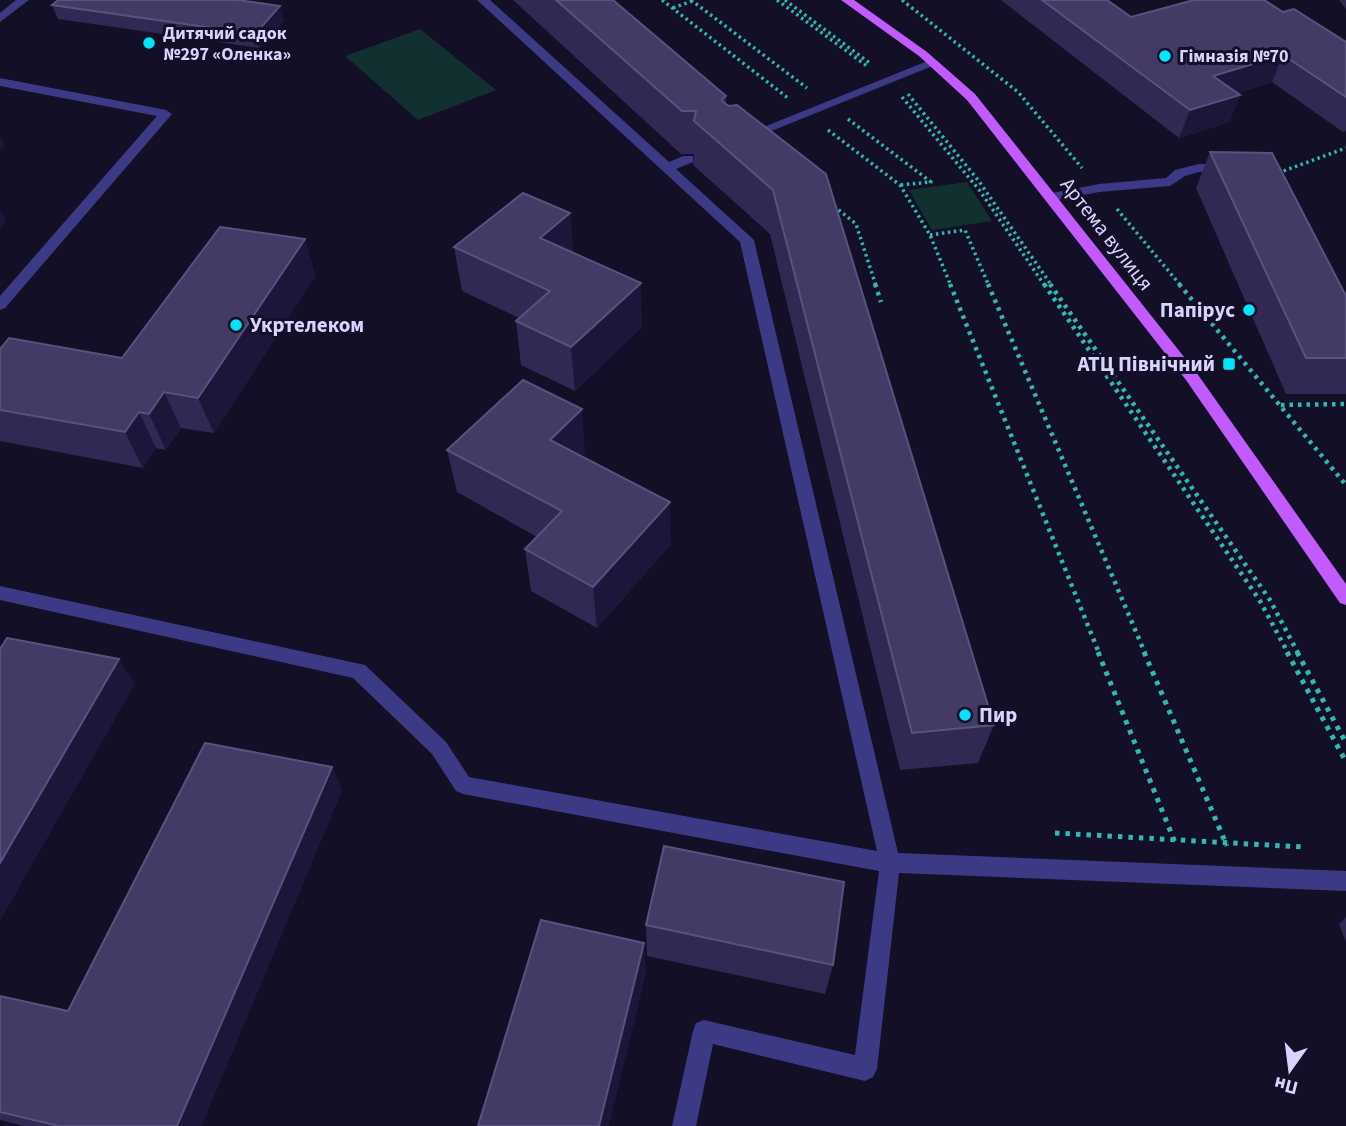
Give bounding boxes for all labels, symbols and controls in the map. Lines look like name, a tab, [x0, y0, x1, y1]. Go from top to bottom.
place label: Дитячий садок №297 «Оленка»	[163, 21, 291, 67]
marker: Дитячий садок №297 «Оленка»	[141, 35, 157, 51]
place label: Гімназія №70	[1179, 44, 1289, 69]
marker: Гімназія №70	[1157, 48, 1173, 64]
street label: Артема вулиця	[1053, 171, 1161, 297]
place label: Папірус	[1160, 295, 1235, 325]
marker: Папірус	[1241, 302, 1257, 318]
place label: Укртелеком	[250, 310, 364, 340]
marker: Укртелеком	[228, 317, 244, 333]
place label: АТЦ Північний	[1076, 349, 1215, 379]
marker: АТЦ Північний	[1221, 356, 1237, 372]
place label: Пир	[979, 700, 1017, 730]
marker: Пир	[957, 707, 973, 723]
north arrow	[1255, 1035, 1325, 1105]
text: Пн	[1272, 1069, 1301, 1101]

